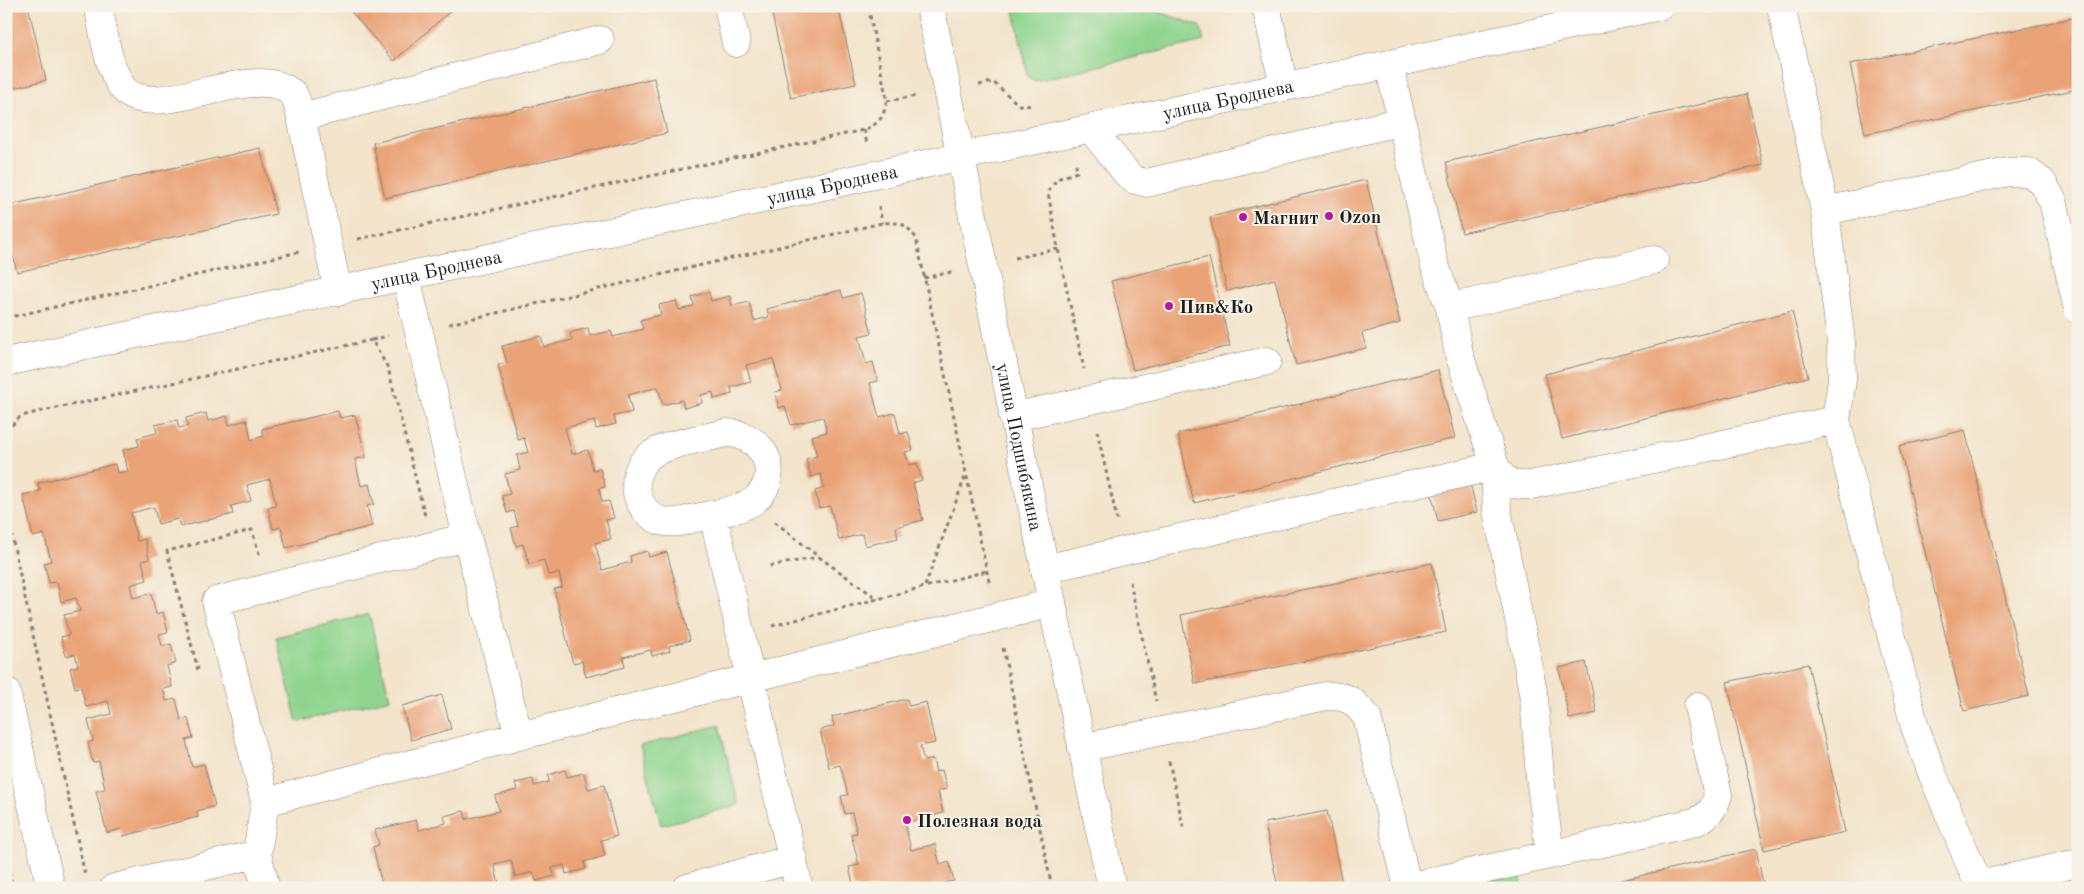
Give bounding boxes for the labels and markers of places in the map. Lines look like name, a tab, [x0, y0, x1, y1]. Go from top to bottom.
place label: Ozon	[1339, 209, 1381, 228]
place label: Магнит	[1253, 210, 1319, 229]
marker: Ozon	[1323, 210, 1335, 222]
marker: Магнит	[1237, 211, 1249, 223]
place label: Пив&Ко	[1179, 299, 1253, 318]
marker: Пив&Ко	[1163, 300, 1175, 312]
place label: Полезная вода	[917, 813, 1043, 832]
marker: Полезная вода	[901, 814, 913, 826]

